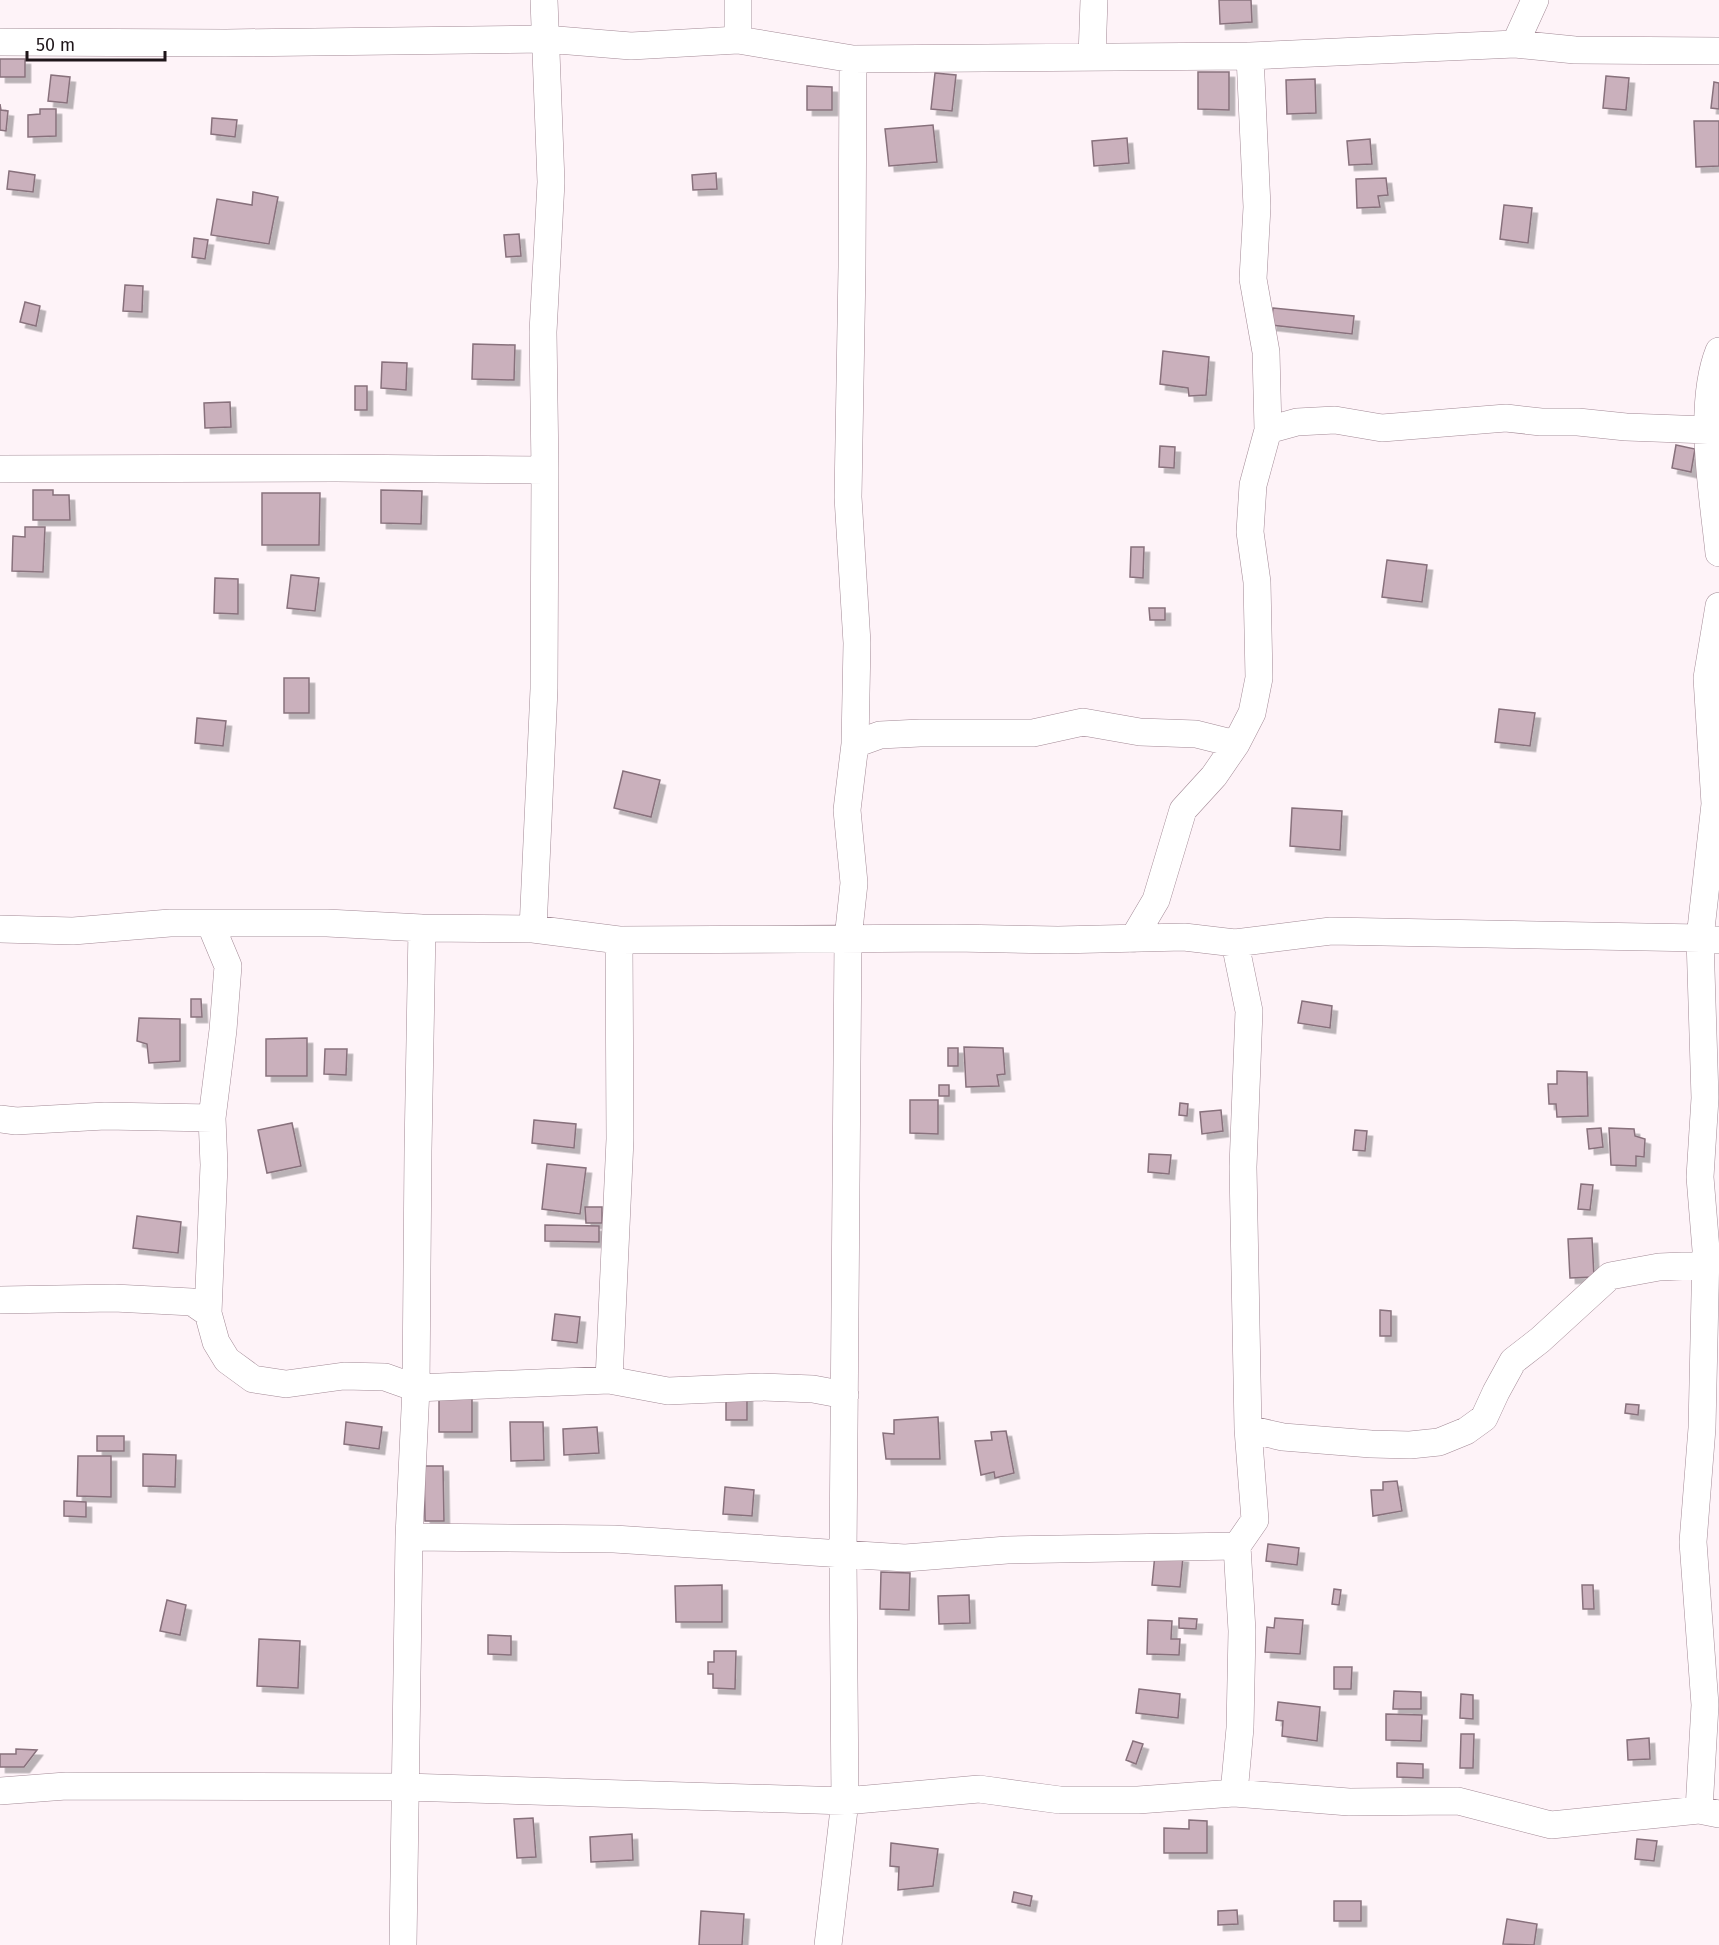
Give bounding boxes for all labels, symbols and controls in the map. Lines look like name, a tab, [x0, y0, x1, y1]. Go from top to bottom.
scale bar	[27, 24, 165, 62]
text: 50 m	[36, 34, 75, 56]

